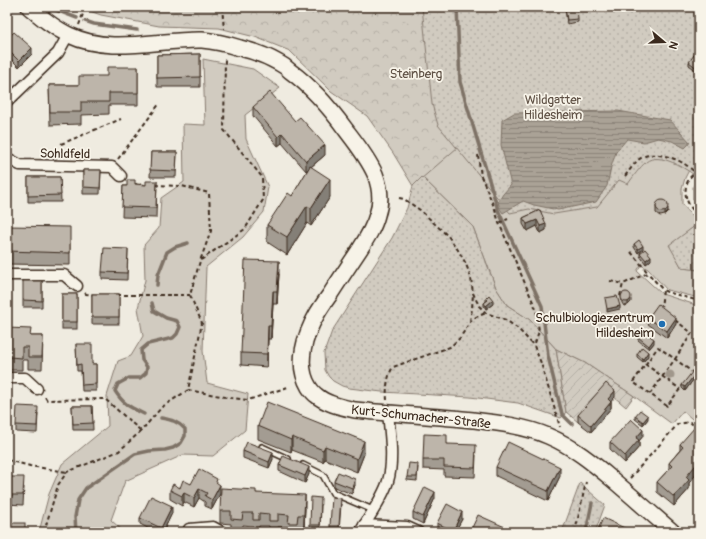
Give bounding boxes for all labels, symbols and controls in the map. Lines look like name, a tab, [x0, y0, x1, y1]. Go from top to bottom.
north arrow	[644, 22, 684, 62]
text: N	[665, 39, 680, 51]
park label: Steinberg	[390, 66, 443, 82]
park label: Wildgatter Hildesheim	[524, 92, 582, 123]
street label: Sohldfeld	[40, 146, 90, 162]
place label: Schulbiologiezentrum Hildesheim	[535, 310, 654, 341]
marker: Schulbiologiezentrum Hildesheim	[657, 319, 667, 329]
street label: Kurt-Schumacher-Straße	[350, 402, 492, 432]

